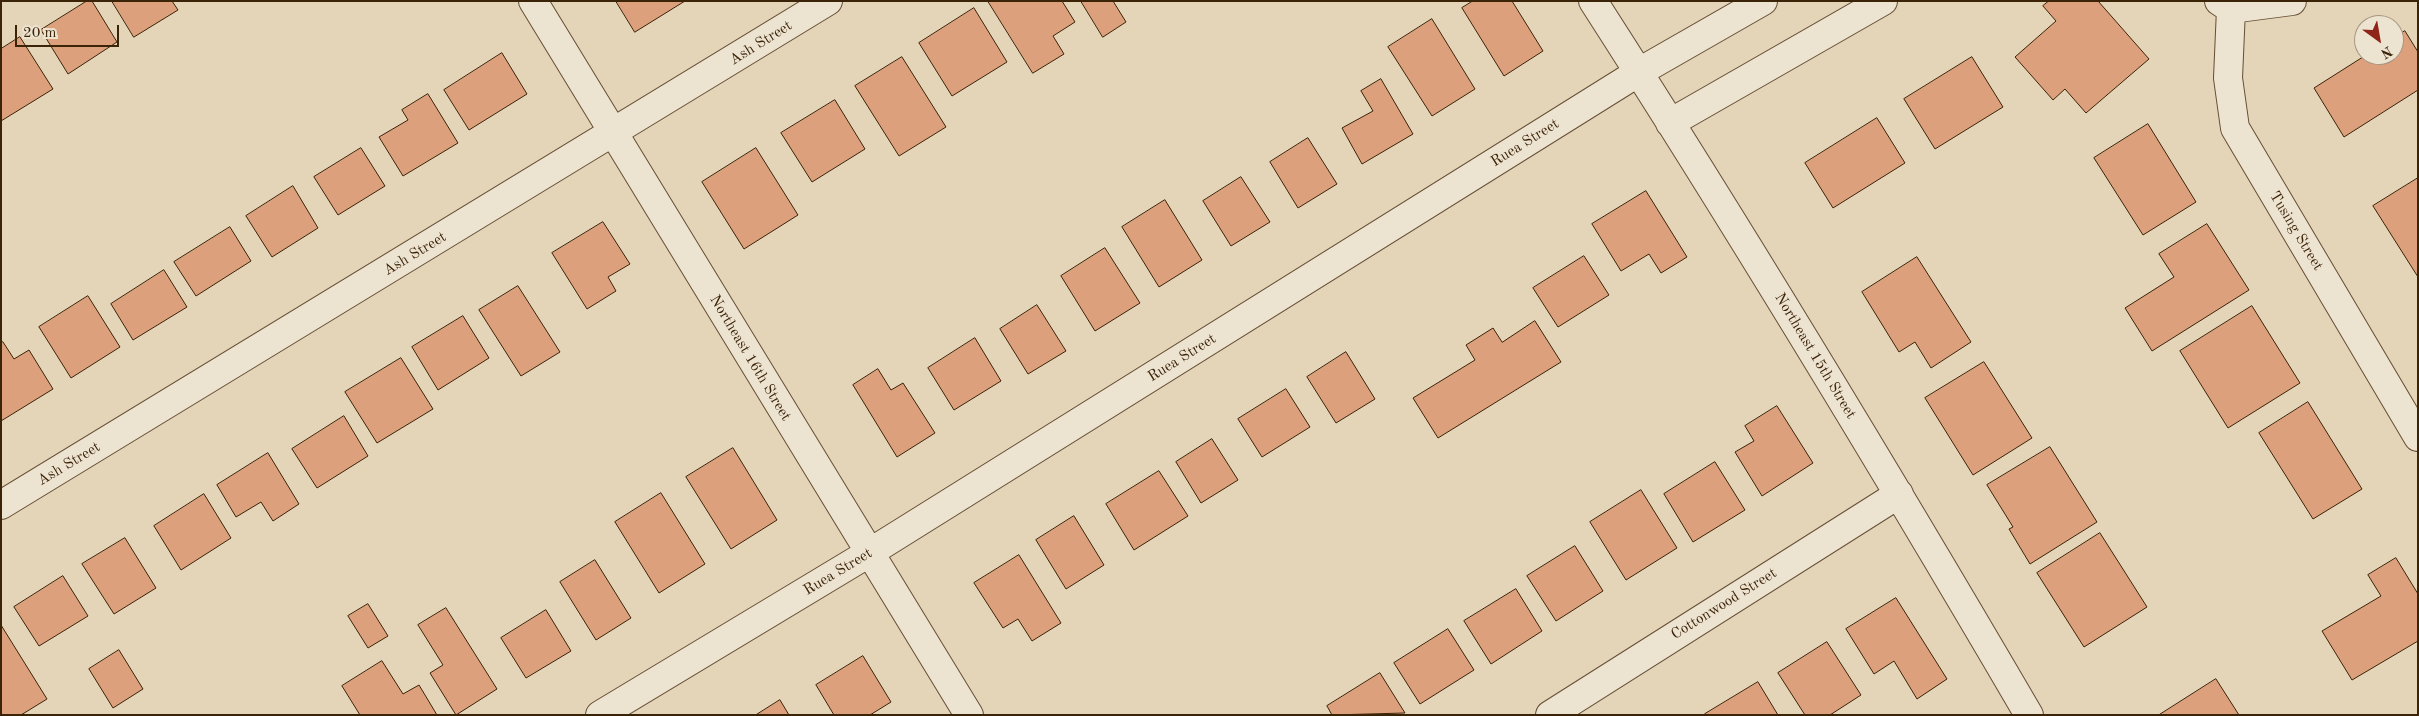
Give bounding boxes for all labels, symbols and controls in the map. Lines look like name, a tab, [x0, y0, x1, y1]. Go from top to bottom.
scale bar	[18, 15, 121, 47]
north arrow	[2354, 15, 2404, 65]
street label: Ash Street	[727, 17, 795, 69]
text: 20 m	[23, 26, 57, 41]
text: N	[2378, 43, 2395, 61]
street label: Ruea Street	[1488, 115, 1562, 171]
street label: Tusing Street	[2265, 188, 2327, 274]
street label: Ash Street	[380, 228, 450, 280]
street label: Northeast 15th Street	[1770, 290, 1860, 422]
street label: Northeast 16th Street	[705, 292, 795, 424]
street label: Ruea Street	[1145, 330, 1219, 386]
street label: Ash Street	[34, 438, 104, 490]
street label: Ruea Street	[800, 544, 876, 600]
street label: Cottonwood Street	[1668, 564, 1780, 644]

